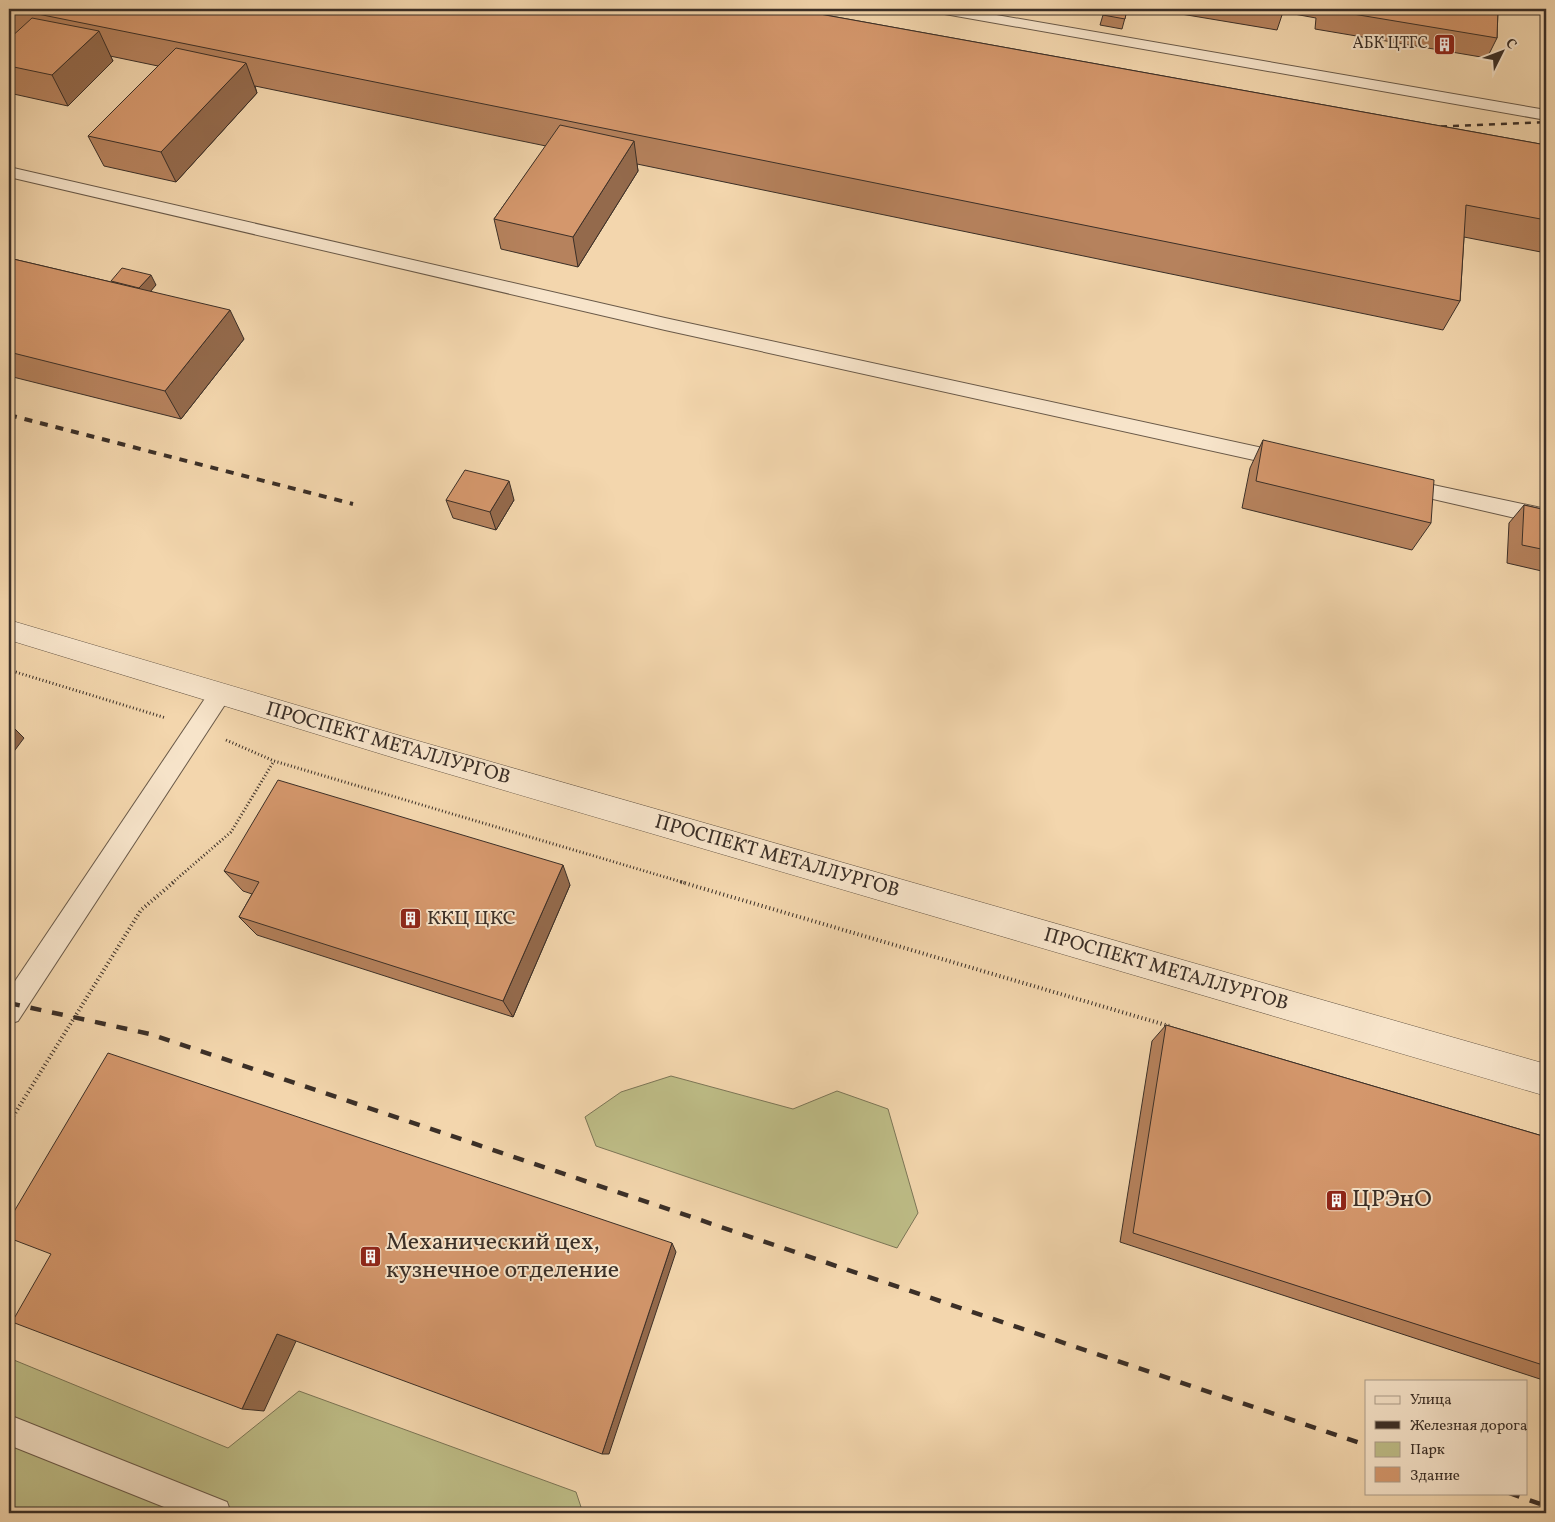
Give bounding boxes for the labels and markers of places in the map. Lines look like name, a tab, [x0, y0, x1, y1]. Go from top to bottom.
building icon: АБК ЦТГС	[1432, 32, 1456, 56]
place label: АБК ЦТГС	[1352, 33, 1428, 55]
place label: ККЦ ЦКС	[427, 905, 516, 933]
building icon: ККЦ ЦКС	[399, 907, 423, 931]
place label: ЦРЭнО	[1352, 1183, 1432, 1217]
building icon: ЦРЭнО	[1324, 1188, 1348, 1212]
place label: Механический цех, кузнечное отделение	[386, 1226, 619, 1288]
building icon: Механический цех, кузнечное отделение	[358, 1245, 382, 1269]

